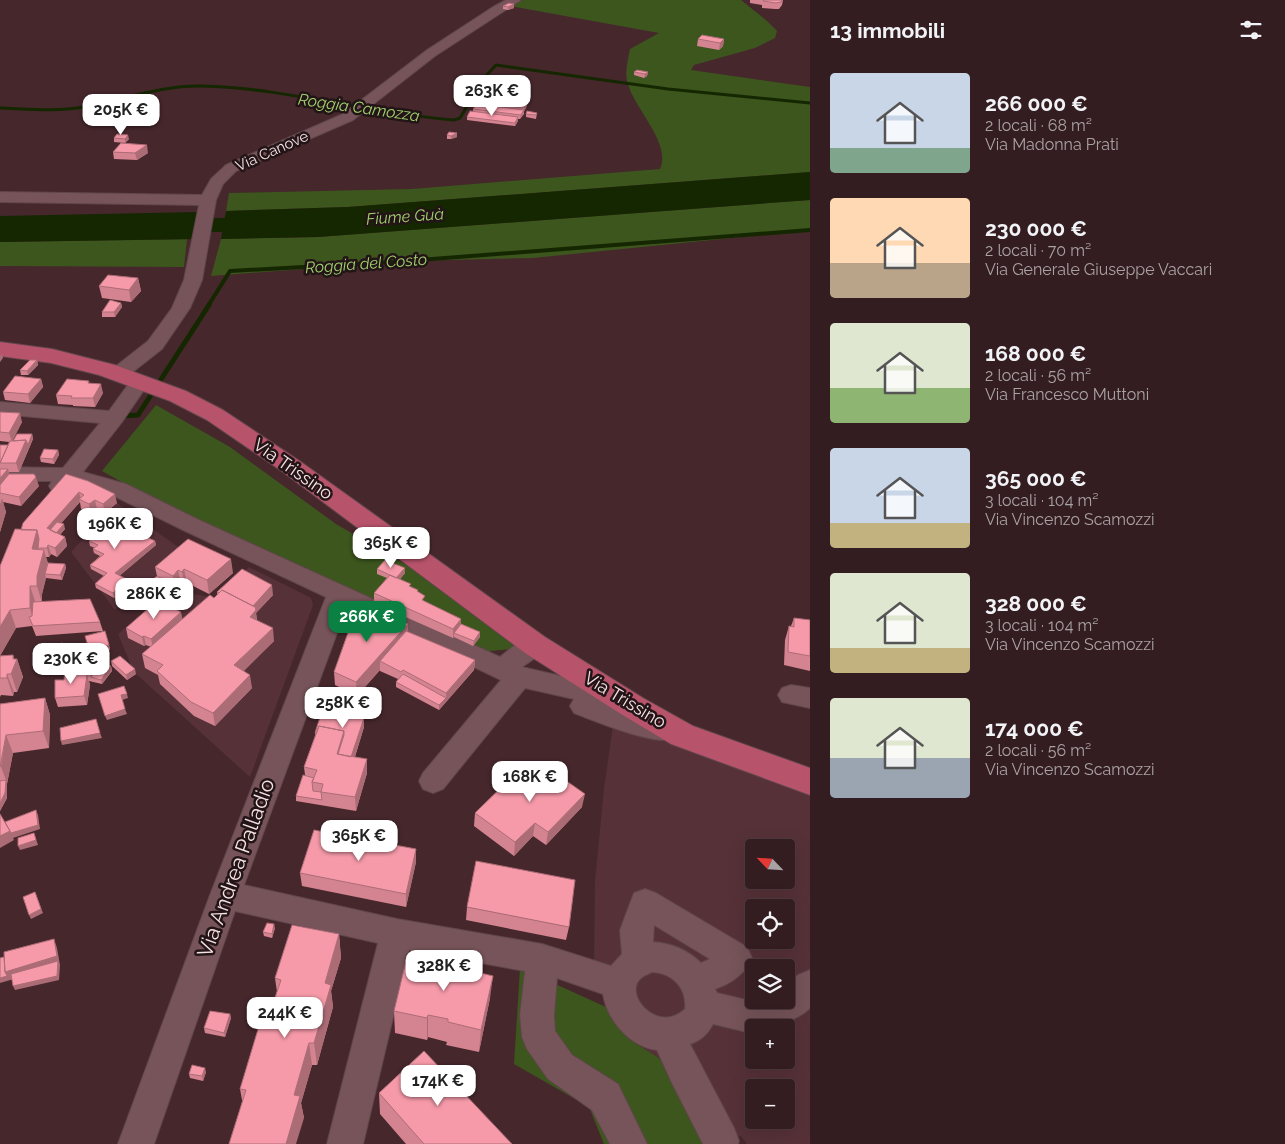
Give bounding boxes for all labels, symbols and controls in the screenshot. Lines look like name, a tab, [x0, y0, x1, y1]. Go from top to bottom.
icon: filters	[1237, 16, 1265, 44]
text: 13 immobili	[830, 18, 945, 43]
pin: 263K €	[451, 74, 533, 117]
text: 263K €	[465, 81, 519, 100]
water label: Roggia Camozza	[297, 90, 421, 125]
text: 266 000 €	[985, 91, 1088, 116]
icon: home	[870, 93, 930, 153]
pin: 205K €	[80, 94, 162, 136]
text: 205K €	[94, 100, 148, 119]
text: 2 locali · 68 m²	[985, 116, 1092, 135]
street label: Via Canove	[233, 127, 311, 175]
text: Via Madonna Prati	[985, 135, 1119, 154]
water label: Fiume Guà	[366, 204, 445, 229]
text: 230 000 €	[985, 216, 1087, 241]
icon: home	[870, 218, 930, 278]
text: 2 locali · 70 m²	[985, 241, 1091, 260]
water label: Roggia del Costo	[304, 250, 428, 277]
text: Via Generale Giuseppe Vaccari	[985, 260, 1212, 279]
text: 168 000 €	[985, 341, 1086, 366]
icon: home	[870, 343, 930, 403]
text: 2 locali · 56 m²	[985, 366, 1091, 385]
text: Via Francesco Muttoni	[985, 385, 1149, 404]
street label: Via Trissino	[250, 434, 337, 504]
text: 365 000 €	[985, 466, 1087, 491]
icon: home	[870, 468, 930, 528]
text: 3 locali · 104 m²	[985, 491, 1098, 510]
pin: 196K €	[74, 508, 156, 550]
text: Via Vincenzo Scamozzi	[985, 510, 1155, 529]
text: 196K €	[88, 514, 142, 533]
pin: 365K €	[350, 526, 432, 569]
text: 365K €	[364, 533, 418, 552]
pin: 286K €	[113, 578, 195, 620]
text: 286K €	[126, 584, 182, 603]
text: 328 000 €	[985, 591, 1087, 616]
icon: home	[870, 593, 930, 653]
pin: 266K €	[326, 600, 408, 643]
text: 266K €	[339, 607, 395, 626]
text: 3 locali · 104 m²	[985, 616, 1098, 635]
text: Via Vincenzo Scamozzi	[985, 635, 1155, 654]
pin: 230K €	[30, 642, 112, 685]
text: 230K €	[44, 649, 98, 668]
street label: Via Trissino	[580, 667, 670, 732]
pin: 258K €	[302, 686, 384, 729]
text: 258K €	[316, 693, 370, 712]
text: 174 000 €	[985, 716, 1084, 741]
icon: home	[870, 718, 930, 778]
text: 2 locali · 56 m²	[985, 741, 1091, 760]
pin: 168K €	[489, 760, 571, 803]
text: Via Vincenzo Scamozzi	[985, 760, 1155, 779]
text: 168K €	[503, 767, 557, 786]
street label: Via Andrea Palladio	[192, 775, 279, 960]
pin: 365K €	[318, 820, 400, 862]
text: 365K €	[332, 826, 386, 845]
north arrow	[745, 839, 795, 889]
map controls	[745, 839, 795, 1129]
button: locate	[745, 899, 795, 949]
pin: 328K €	[403, 950, 485, 992]
text: 328K €	[417, 956, 471, 975]
button: layers	[745, 959, 795, 1009]
pin: 244K €	[244, 996, 326, 1039]
text: 244K €	[258, 1003, 312, 1022]
button: +	[745, 1019, 795, 1069]
pin: 174K €	[397, 1064, 479, 1107]
text: 174K €	[412, 1071, 464, 1090]
button: −	[745, 1079, 795, 1129]

